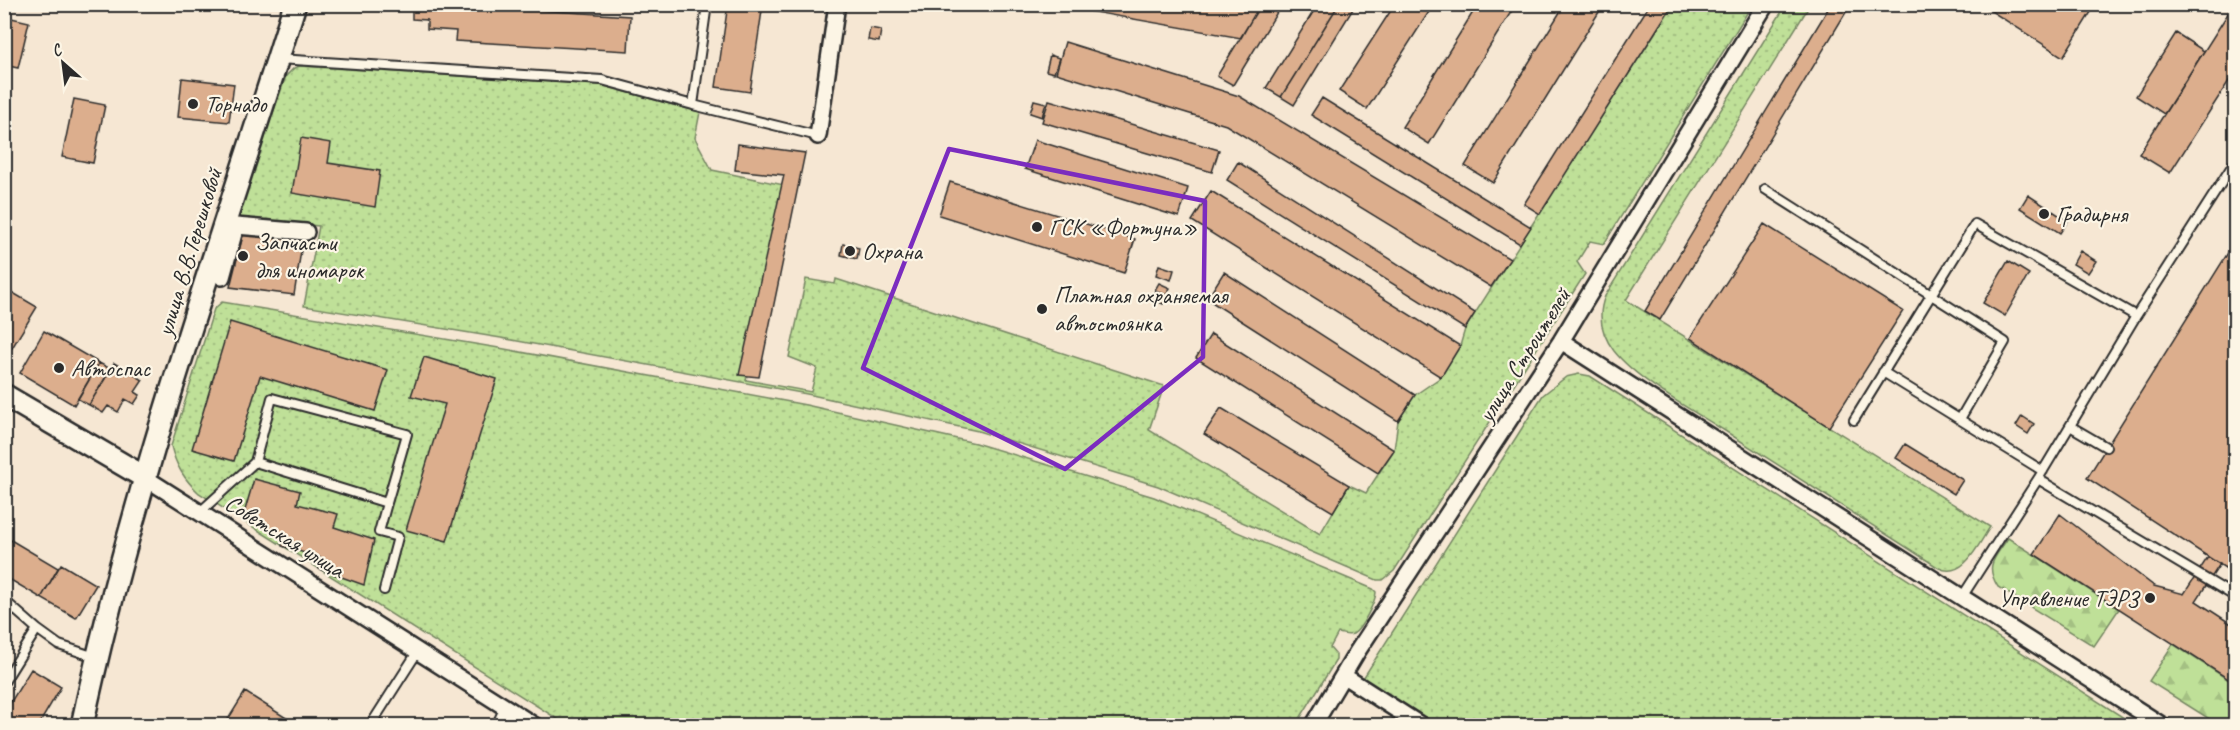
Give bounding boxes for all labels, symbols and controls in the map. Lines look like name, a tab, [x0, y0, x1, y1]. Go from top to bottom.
north arrow	[33, 33, 93, 93]
text: С	[48, 39, 66, 61]
place label: Торнадо	[205, 89, 268, 119]
marker: Торнадо	[186, 97, 200, 111]
street label: улица В.В.Терешковой	[149, 163, 229, 341]
place label: Градирня	[2056, 199, 2129, 229]
marker: Градирня	[2037, 207, 2051, 221]
place label: ГСК «Фортуна»	[1049, 212, 1198, 242]
marker: ГСК «Фортуна»	[1030, 220, 1044, 234]
place label: Запчасти для иномарок	[255, 227, 366, 285]
place label: Охрана	[862, 236, 923, 266]
marker: Охрана	[843, 244, 857, 258]
marker: Запчасти для иномарок	[236, 249, 250, 263]
place label: Платная охраняемая автостоянка	[1054, 280, 1229, 338]
street label: улица Строителей	[1470, 281, 1578, 429]
marker: Платная охраняемая автостоянка	[1035, 302, 1049, 316]
place label: Автоспас	[71, 353, 151, 383]
marker: Автоспас	[52, 361, 66, 375]
street label: Советская улица	[220, 487, 352, 585]
place label: Управление ТЭРЗ	[1998, 583, 2141, 613]
marker: Управление ТЭРЗ	[2143, 591, 2157, 605]

